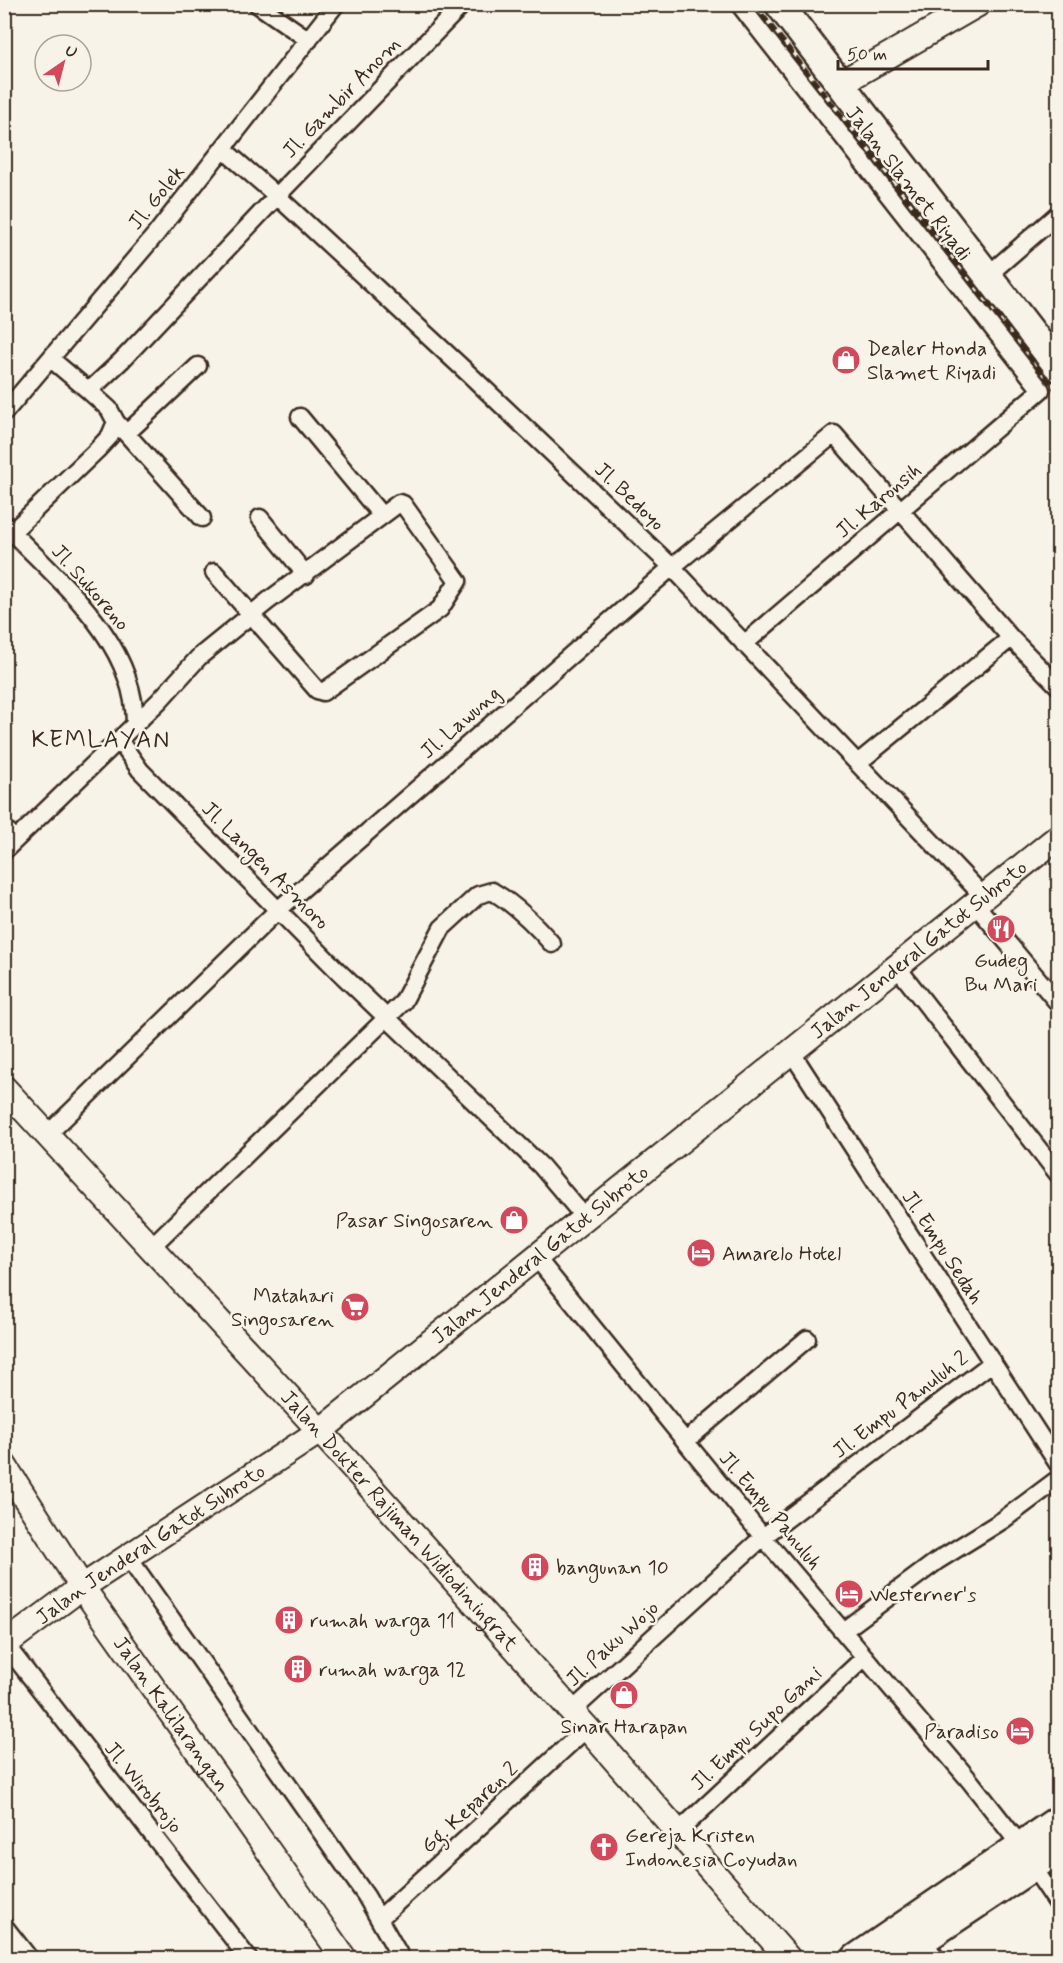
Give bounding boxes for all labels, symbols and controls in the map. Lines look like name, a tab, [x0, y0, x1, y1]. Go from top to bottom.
street label: Jl. Gambir Anom	[276, 31, 407, 165]
north arrow	[33, 33, 93, 93]
scale bar	[838, 33, 988, 71]
text: U	[60, 40, 81, 64]
text: 50 m	[847, 43, 887, 67]
street label: Jalan Slamet Riyadi	[839, 100, 978, 267]
street label: Jl. Golek	[122, 159, 192, 236]
place label: Dealer Honda Slamet Riyadi	[867, 335, 996, 387]
shop icon: Dealer Honda Slamet Riyadi	[830, 344, 862, 376]
street label: Jl. Bedoyo	[588, 456, 671, 537]
street label: Jl. Karonsih	[830, 457, 927, 545]
street label: Jl. Sukoreno	[45, 538, 136, 637]
street label: Jl. Lawung	[414, 680, 507, 765]
district label: KEMLAYAN	[31, 725, 171, 756]
street label: Jl. Langen Asmoro	[194, 795, 336, 937]
street label: Jalan Jenderal Gatot Subroto	[805, 854, 1034, 1046]
restaurant icon: Gudeg Bu Mari	[985, 913, 1017, 945]
place label: Gudeg Bu Mari	[965, 947, 1038, 999]
street label: Jalan Jenderal Gatot Subroto	[426, 1159, 655, 1351]
street label: Jl. Empu Sedah	[895, 1185, 990, 1310]
shop icon: Pasar Singosaren	[498, 1204, 530, 1236]
place label: Pasar Singosaren	[335, 1207, 494, 1236]
hotel icon: Amarelo Hotel	[685, 1237, 717, 1269]
place label: Amarelo Hotel	[722, 1240, 841, 1268]
place label: Matahari Singosaren	[231, 1282, 335, 1335]
supermarket icon: Matahari Singosaren	[339, 1291, 371, 1323]
street label: Jl. Empu Panuluh 2	[827, 1345, 974, 1465]
street label: Jalan Dokter Rajiman Widiodiningrat	[274, 1384, 525, 1658]
street label: Jl. Empu Panuluh	[712, 1445, 828, 1576]
street label: Jalan Jenderal Gatot Subroto	[30, 1457, 271, 1632]
building icon: bangunan 10	[519, 1551, 551, 1583]
place label: bangunan 10	[556, 1554, 669, 1583]
hotel icon: Westerner's	[833, 1578, 865, 1610]
place label: Westerner's	[870, 1581, 977, 1609]
street label: Jl. Paku Wojo	[560, 1594, 665, 1693]
building icon: rumah warga 11	[273, 1604, 305, 1636]
place label: rumah warga 11	[310, 1607, 455, 1636]
street label: Jalan Kalilarangan	[106, 1631, 235, 1798]
building icon: rumah warga 12	[282, 1653, 314, 1685]
place label: rumah warga 12	[319, 1656, 466, 1685]
street label: Jl. Empu Supo Gani	[685, 1660, 829, 1797]
shop icon: Sinar Harapan	[608, 1679, 640, 1711]
place label: Sinar Harapan	[560, 1713, 688, 1741]
hotel icon: Paradiso	[1004, 1715, 1036, 1747]
place label: Paradiso	[924, 1718, 999, 1746]
street label: Jl. Wirobrojo	[97, 1736, 189, 1840]
street label: Gg. Keparen 2	[415, 1756, 526, 1861]
place label: Gereja Kristen Indonesia Coyudan	[625, 1822, 798, 1874]
church icon: Gereja Kristen Indonesia Coyudan	[588, 1831, 620, 1863]

